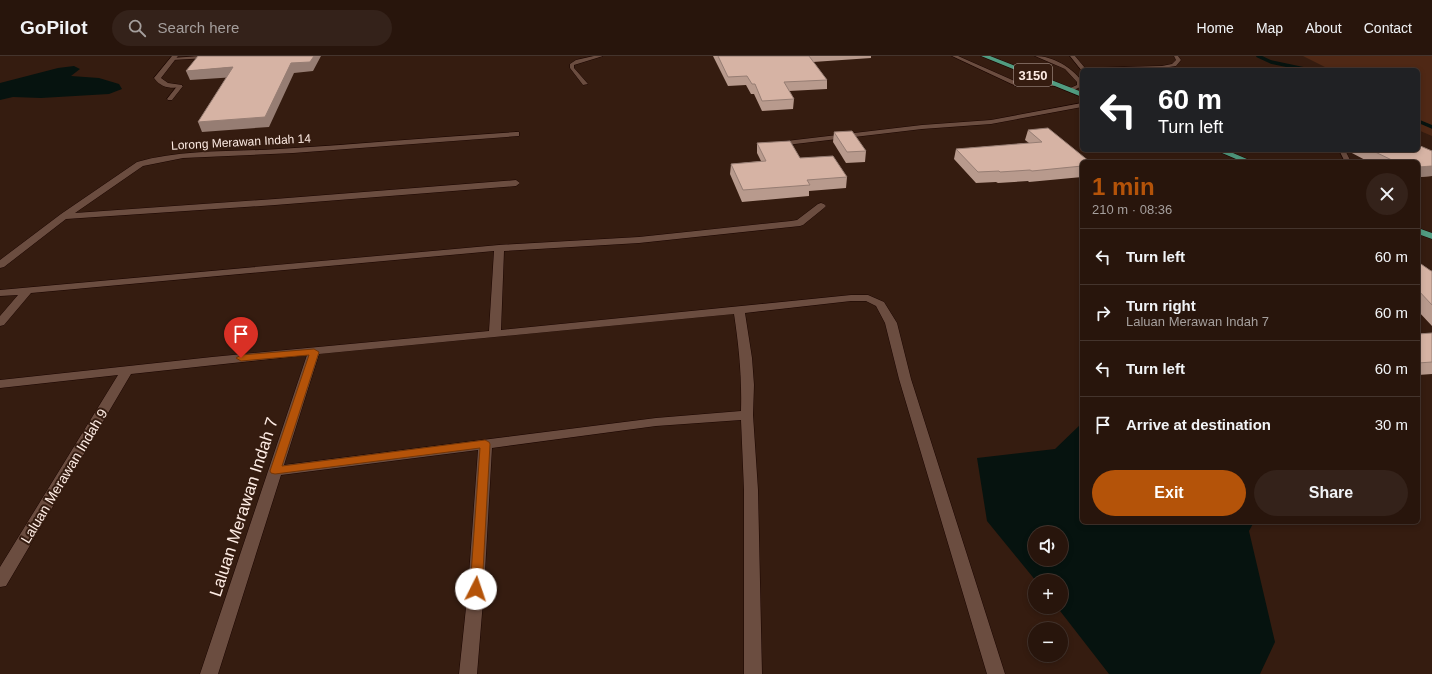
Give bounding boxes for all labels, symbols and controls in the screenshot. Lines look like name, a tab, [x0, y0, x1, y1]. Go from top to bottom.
search box	[112, 10, 392, 46]
text: GoPilot	[20, 17, 88, 38]
icon: search	[126, 17, 148, 39]
text: Search here	[158, 19, 239, 36]
text: Home	[1197, 20, 1234, 36]
text: Map	[1256, 20, 1283, 36]
text: About	[1305, 20, 1342, 36]
text: Contact	[1364, 20, 1412, 36]
road number: 3150	[1014, 64, 1052, 86]
icon: left	[1092, 84, 1144, 136]
text: 60 m	[1158, 84, 1222, 115]
text: Turn left	[1158, 117, 1223, 137]
street label: Lorong Merawan Indah 14	[171, 131, 312, 153]
text: 1 min	[1092, 173, 1155, 200]
button: close	[1366, 173, 1408, 215]
text: 210 m · 08:36	[1092, 202, 1172, 217]
icon: left	[1092, 246, 1114, 268]
text: Turn left	[1126, 248, 1185, 265]
text: 60 m	[1375, 248, 1408, 265]
text: Turn right	[1126, 297, 1196, 314]
icon: right	[1092, 302, 1114, 324]
text: 60 m	[1375, 304, 1408, 321]
text: Laluan Merawan Indah 7	[1126, 314, 1269, 329]
pin	[224, 317, 258, 358]
icon: arrive	[230, 323, 252, 345]
icon: left	[1092, 358, 1114, 380]
text: Turn left	[1126, 360, 1185, 377]
text: 60 m	[1375, 360, 1408, 377]
street label: Laluan Merawan Indah 9	[17, 406, 111, 546]
icon: arrive	[1092, 414, 1114, 436]
street label: Laluan Merawan Indah 7	[206, 415, 282, 599]
text: Arrive at destination	[1126, 416, 1271, 433]
text: 30 m	[1375, 416, 1408, 433]
button: Exit	[1092, 470, 1246, 516]
button: Share	[1254, 470, 1408, 516]
map controls	[1028, 526, 1068, 662]
button: sound	[1028, 526, 1068, 566]
position arrow	[455, 568, 497, 610]
button: +	[1028, 574, 1068, 614]
button: −	[1028, 622, 1068, 662]

